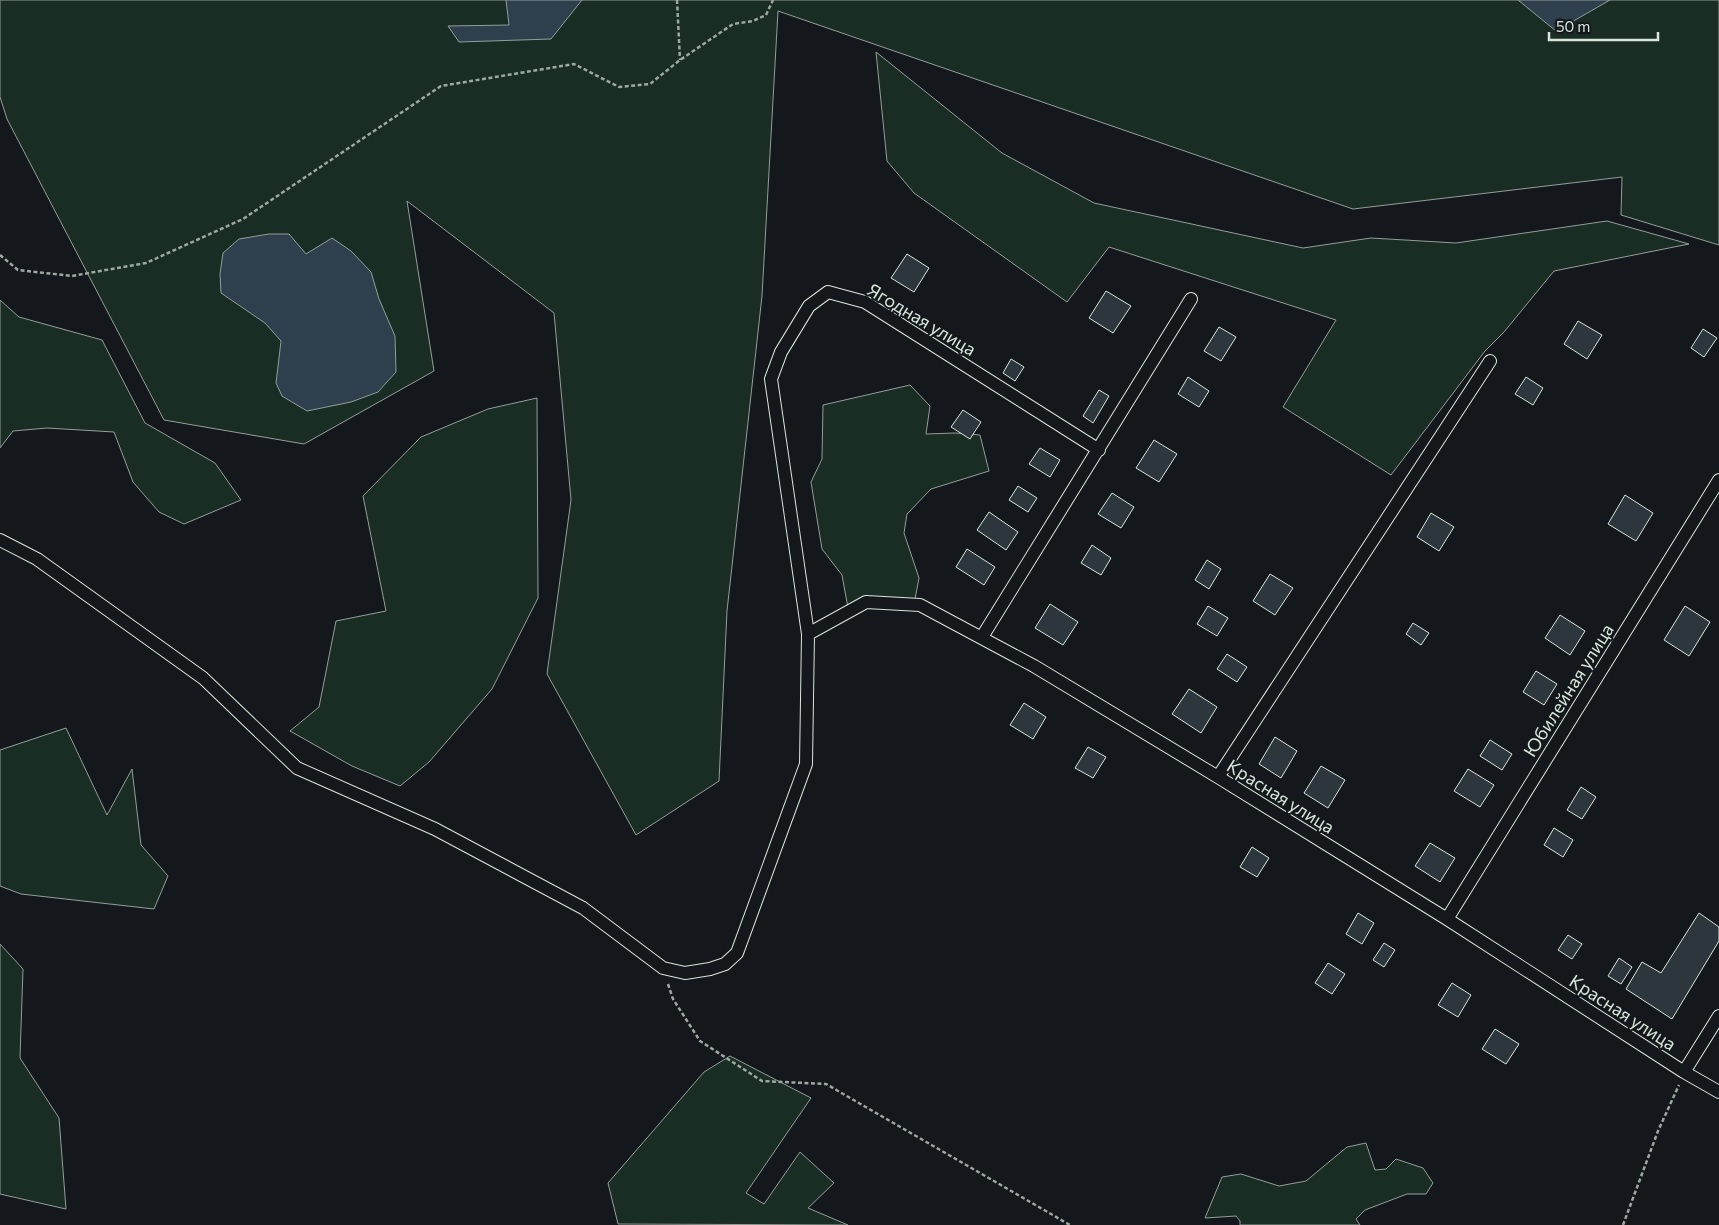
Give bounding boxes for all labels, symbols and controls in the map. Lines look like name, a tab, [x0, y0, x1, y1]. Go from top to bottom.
scale bar	[1549, 10, 1658, 42]
text: 50 m	[1556, 17, 1590, 35]
street label: Ягодная улица	[864, 278, 980, 360]
street label: Юбилейная улица	[1518, 619, 1618, 761]
street label: Красная улица	[1223, 754, 1339, 838]
street label: Красная улица	[1566, 969, 1680, 1055]

